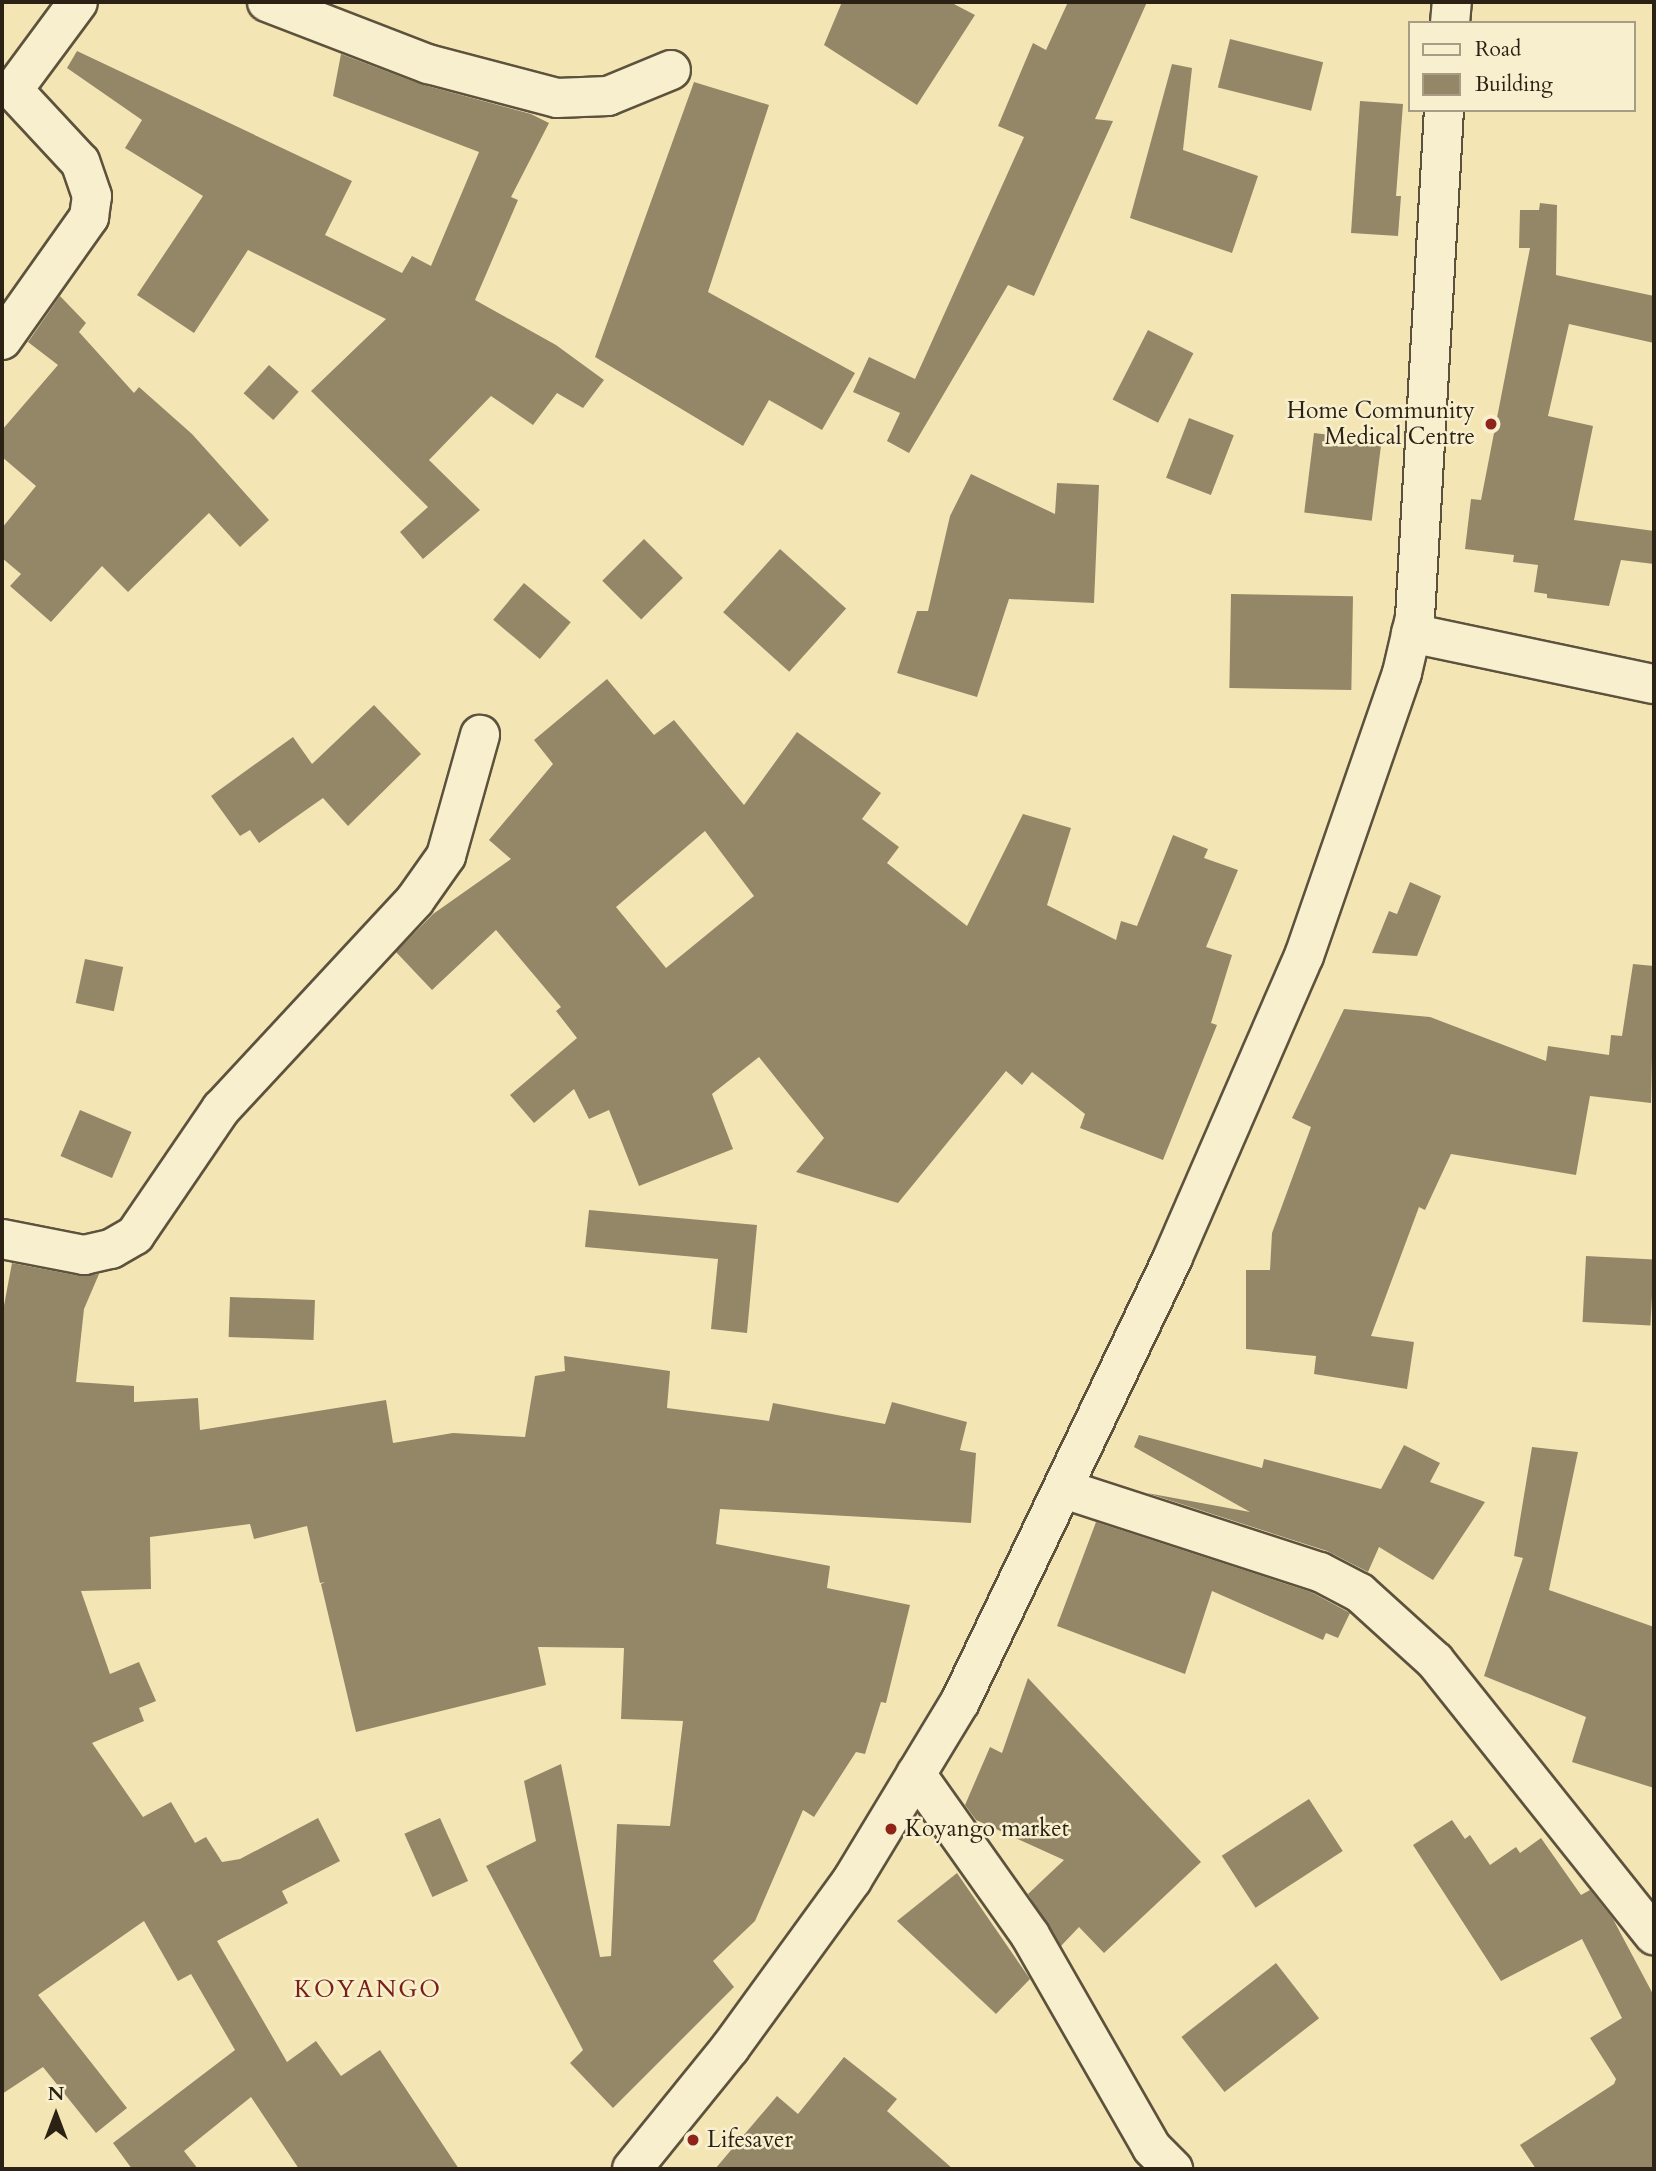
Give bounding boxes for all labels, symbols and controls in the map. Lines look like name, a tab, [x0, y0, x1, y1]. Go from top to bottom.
legend	[1408, 21, 1635, 112]
text: Road	[1475, 35, 1521, 64]
text: Building	[1475, 70, 1553, 99]
place label: Home Community Medical Centre	[1287, 397, 1475, 451]
marker: Home Community Medical Centre	[1481, 414, 1501, 434]
place label: Koyango market	[905, 1815, 1069, 1843]
marker: Koyango market	[883, 1821, 899, 1837]
district label: KOYANGO	[295, 1976, 441, 2004]
north arrow	[21, 2080, 91, 2150]
text: N	[48, 2081, 64, 2107]
place label: Lifesaver	[707, 2126, 793, 2154]
marker: Lifesaver	[685, 2132, 701, 2148]

